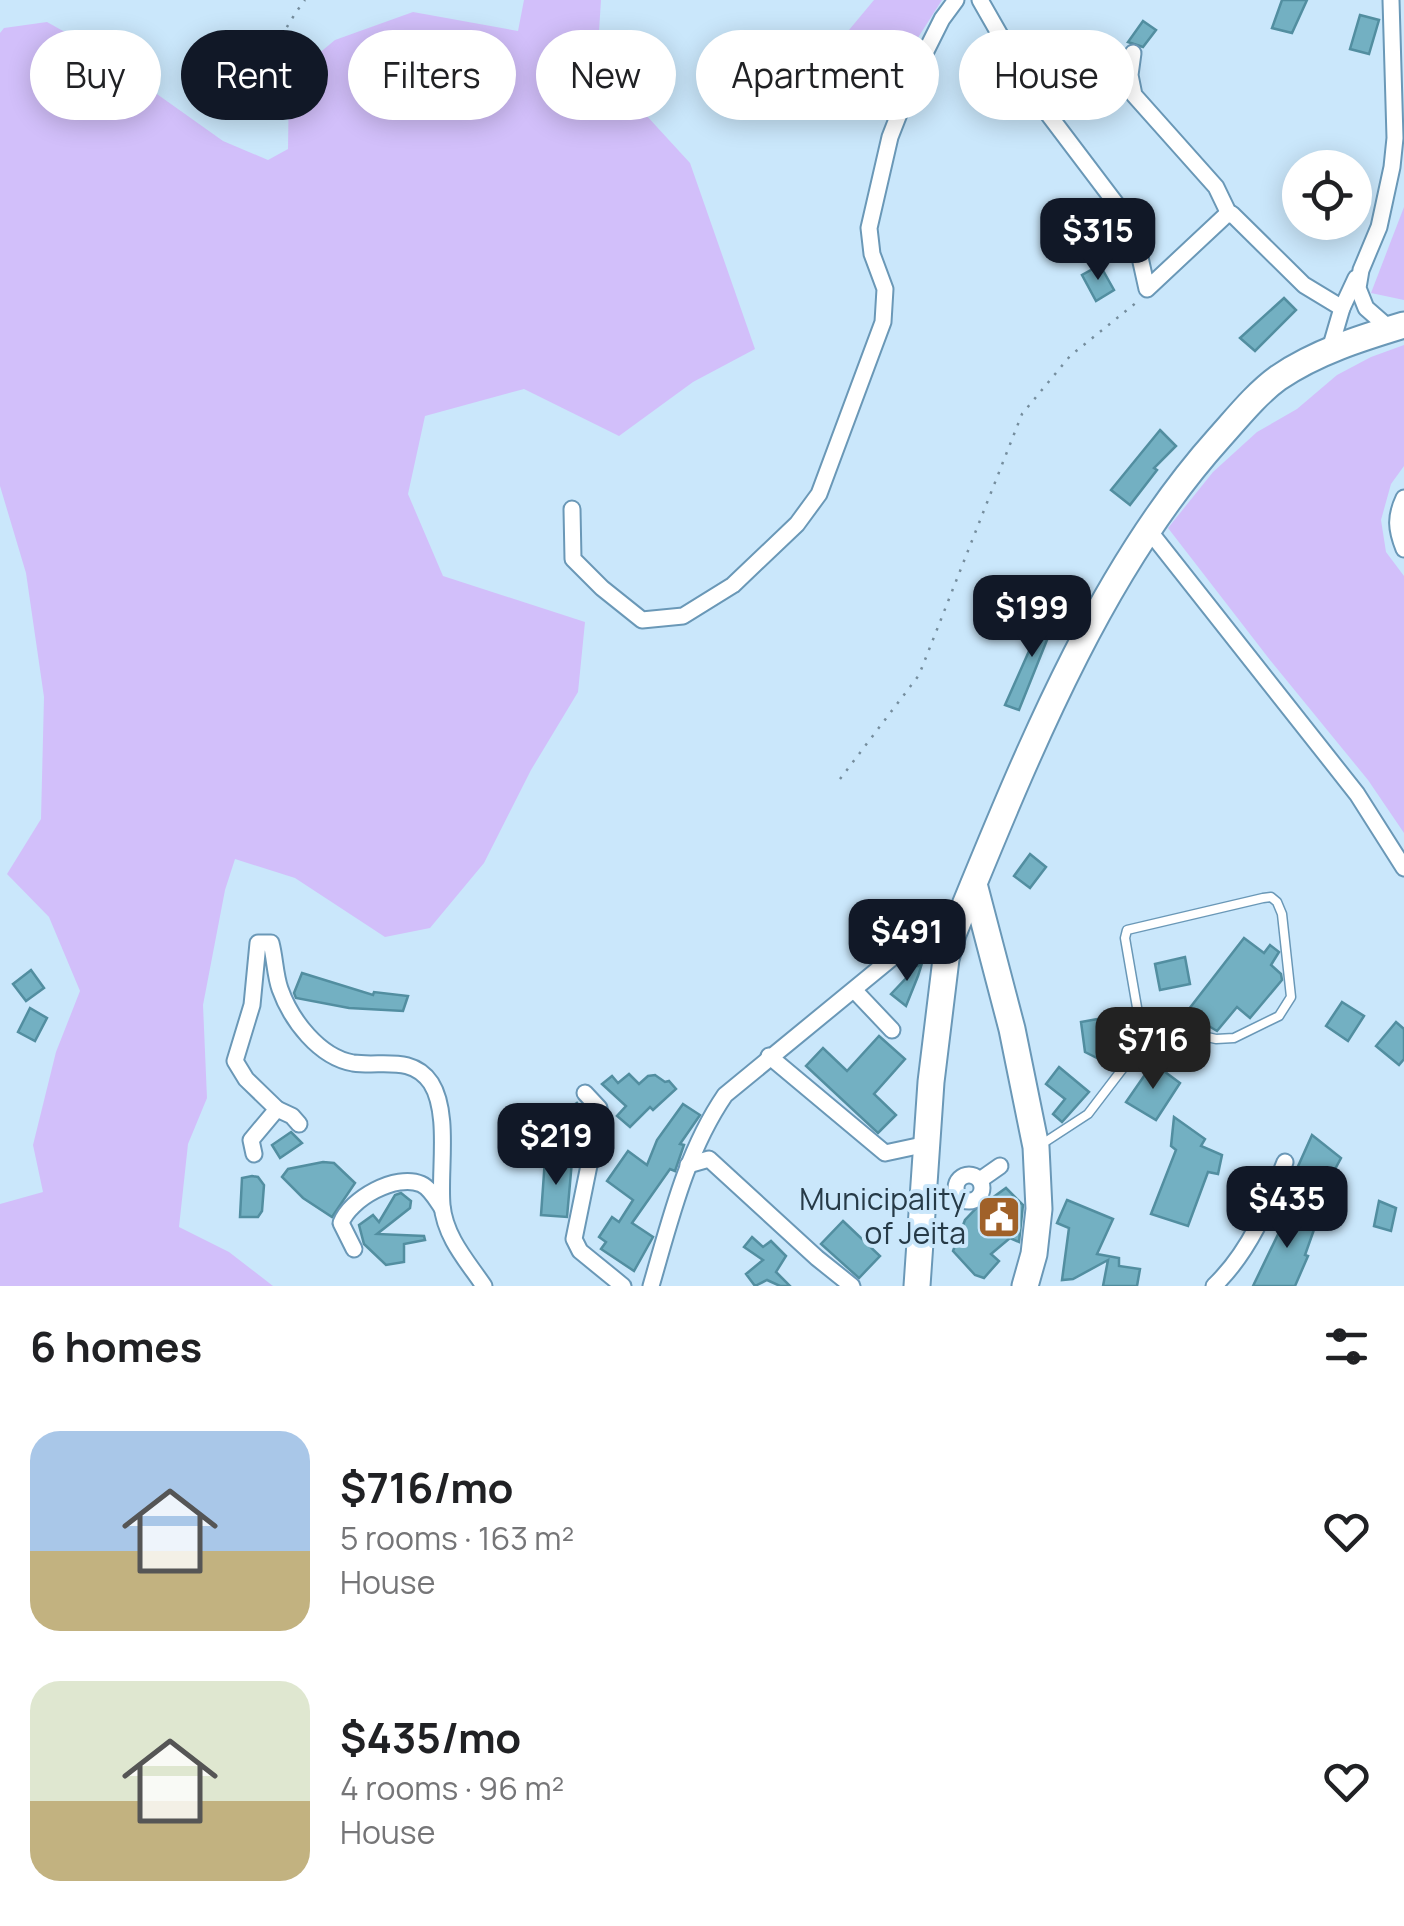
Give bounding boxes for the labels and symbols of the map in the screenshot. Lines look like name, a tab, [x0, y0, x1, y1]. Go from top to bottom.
pin: $315	[1039, 198, 1157, 283]
pin: $199	[973, 575, 1091, 660]
pin: $491	[848, 899, 966, 984]
pin: $716	[1094, 1007, 1212, 1092]
pin: $219	[497, 1103, 615, 1188]
pin: $435	[1228, 1166, 1346, 1251]
place label: Municipality of Jeita	[799, 1178, 966, 1253]
public building icon: Municipality of Jeita	[976, 1194, 1022, 1240]

